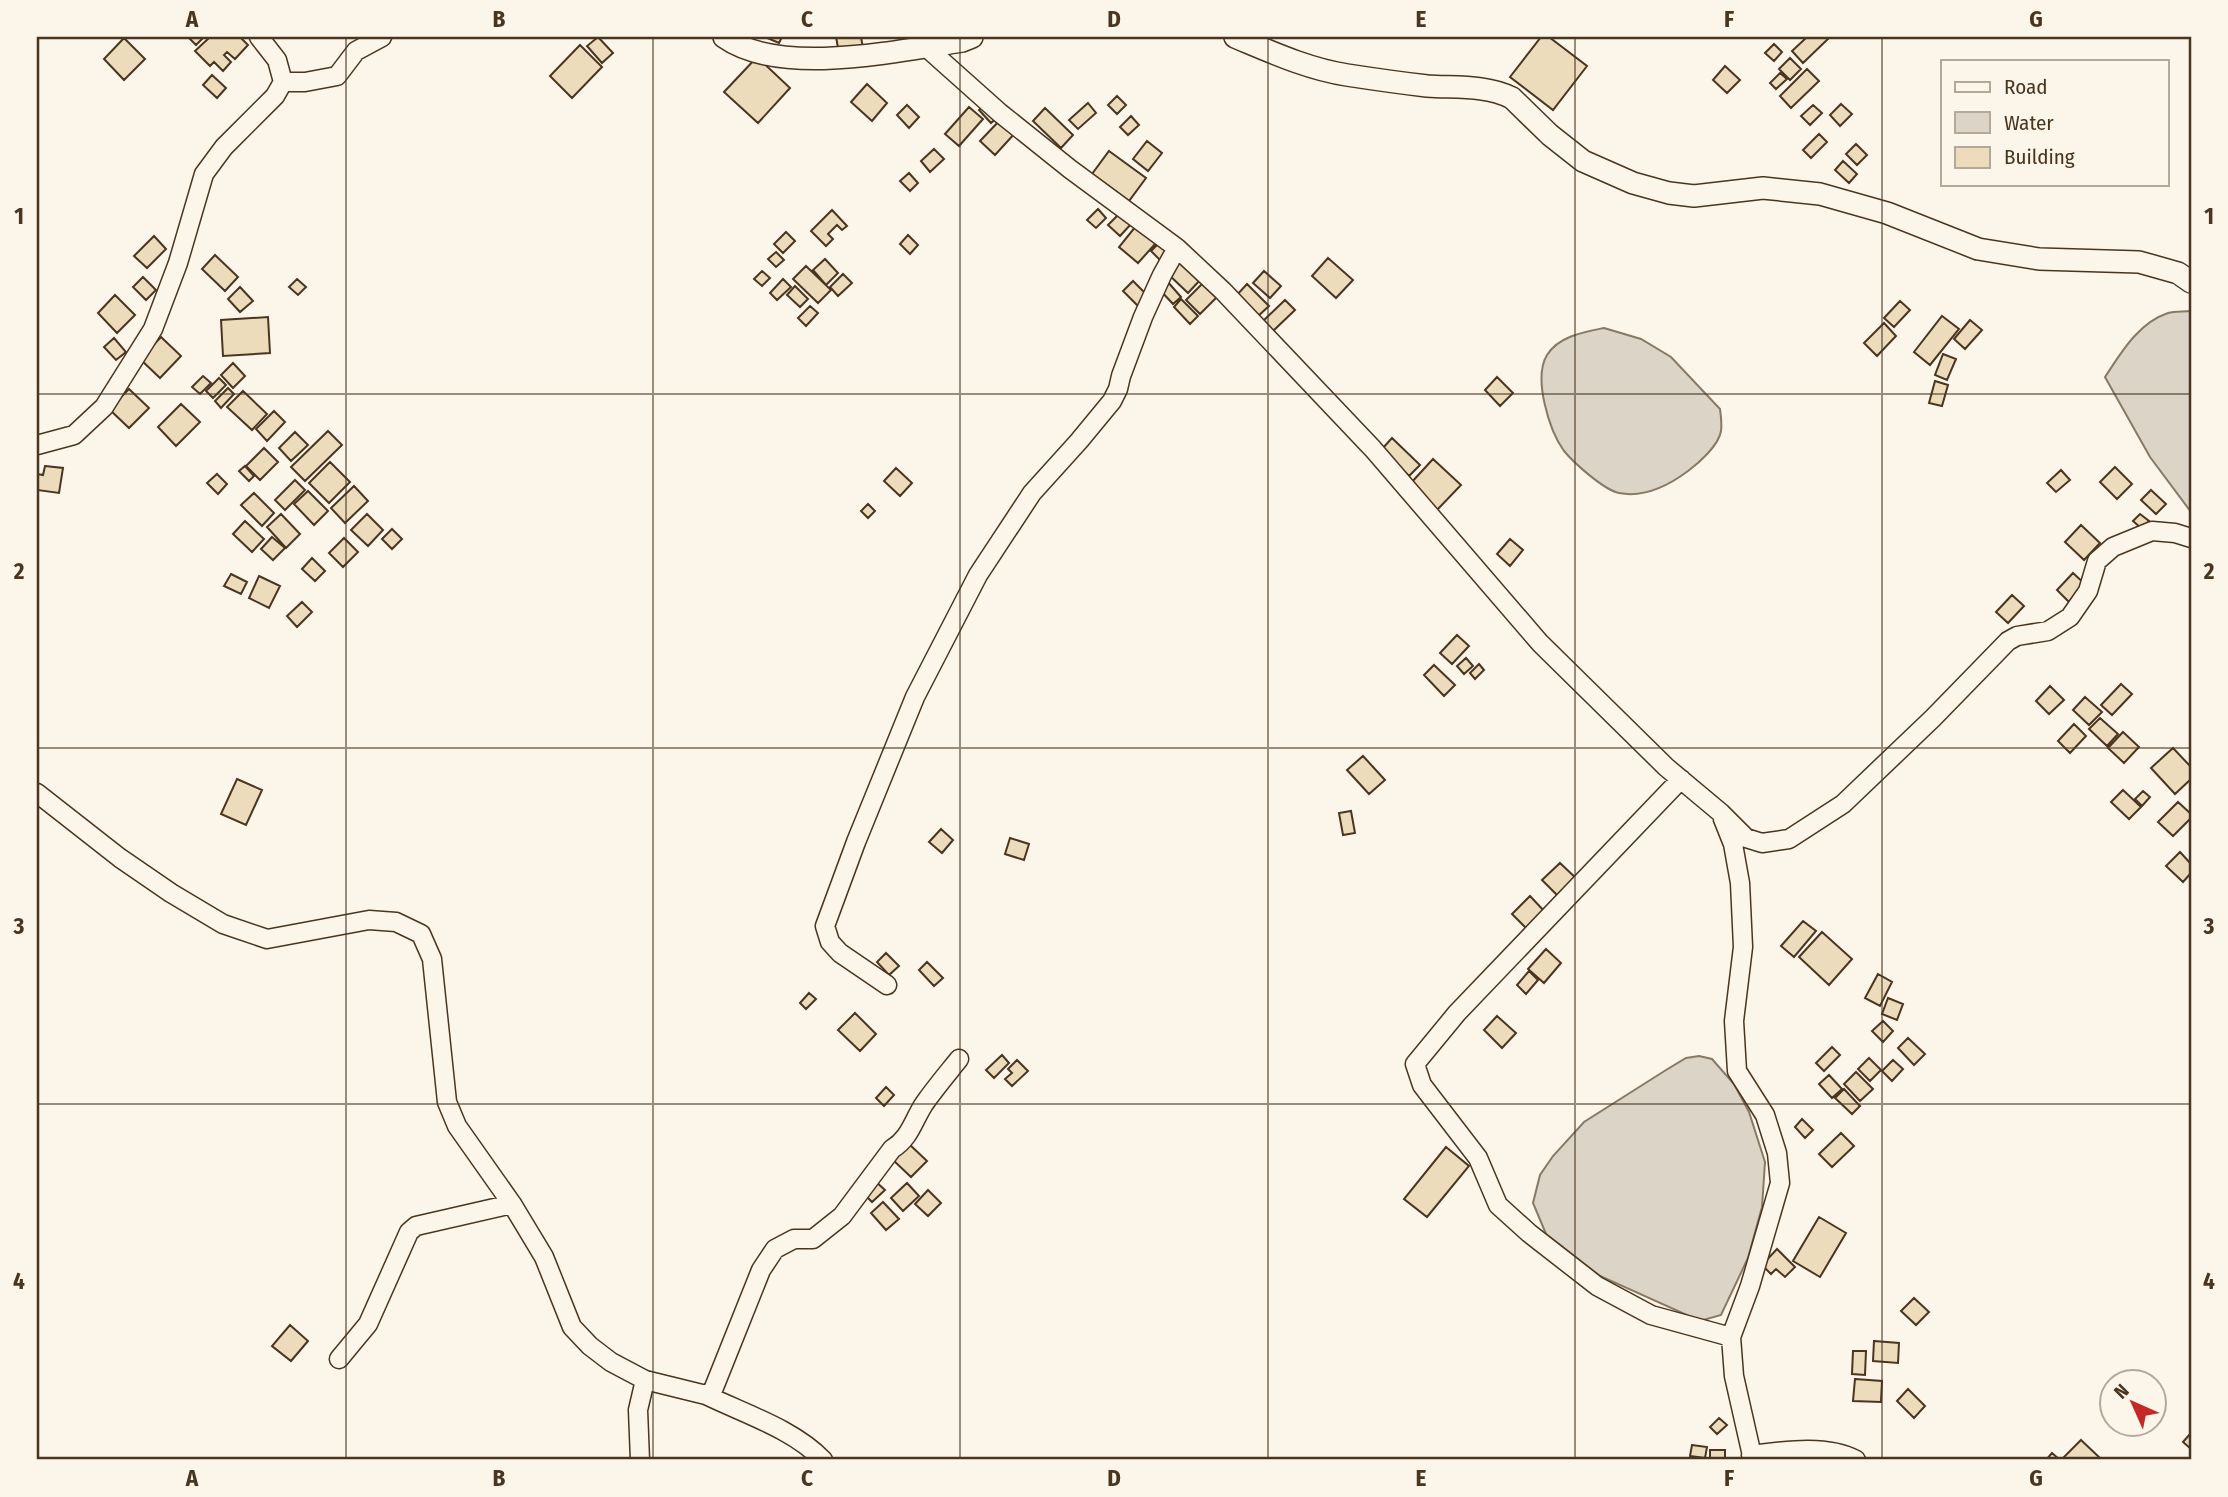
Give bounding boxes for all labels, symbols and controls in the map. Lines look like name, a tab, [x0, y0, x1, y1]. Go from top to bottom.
text: A	[185, 5, 199, 33]
text: B	[493, 5, 506, 33]
text: C	[801, 5, 813, 33]
text: D	[1107, 5, 1121, 33]
text: E	[1416, 5, 1427, 33]
text: F	[1724, 5, 1734, 33]
text: G	[2029, 5, 2043, 33]
legend	[1941, 60, 2168, 186]
text: Road	[2004, 74, 2048, 100]
text: Water	[2004, 110, 2054, 136]
text: Building	[2004, 144, 2075, 170]
text: 1	[14, 202, 24, 230]
text: 1	[2204, 202, 2214, 230]
text: 2	[13, 557, 25, 585]
text: 2	[2203, 557, 2215, 585]
text: 3	[13, 912, 25, 940]
text: 3	[2203, 912, 2215, 940]
text: 4	[13, 1267, 25, 1295]
text: 4	[2203, 1267, 2215, 1295]
north arrow	[2098, 1368, 2168, 1438]
text: N	[2109, 1379, 2133, 1403]
text: A	[185, 1464, 199, 1492]
text: B	[493, 1464, 506, 1492]
text: C	[801, 1464, 813, 1492]
text: D	[1107, 1464, 1121, 1492]
text: E	[1416, 1464, 1427, 1492]
text: F	[1724, 1464, 1734, 1492]
text: G	[2029, 1464, 2043, 1492]

